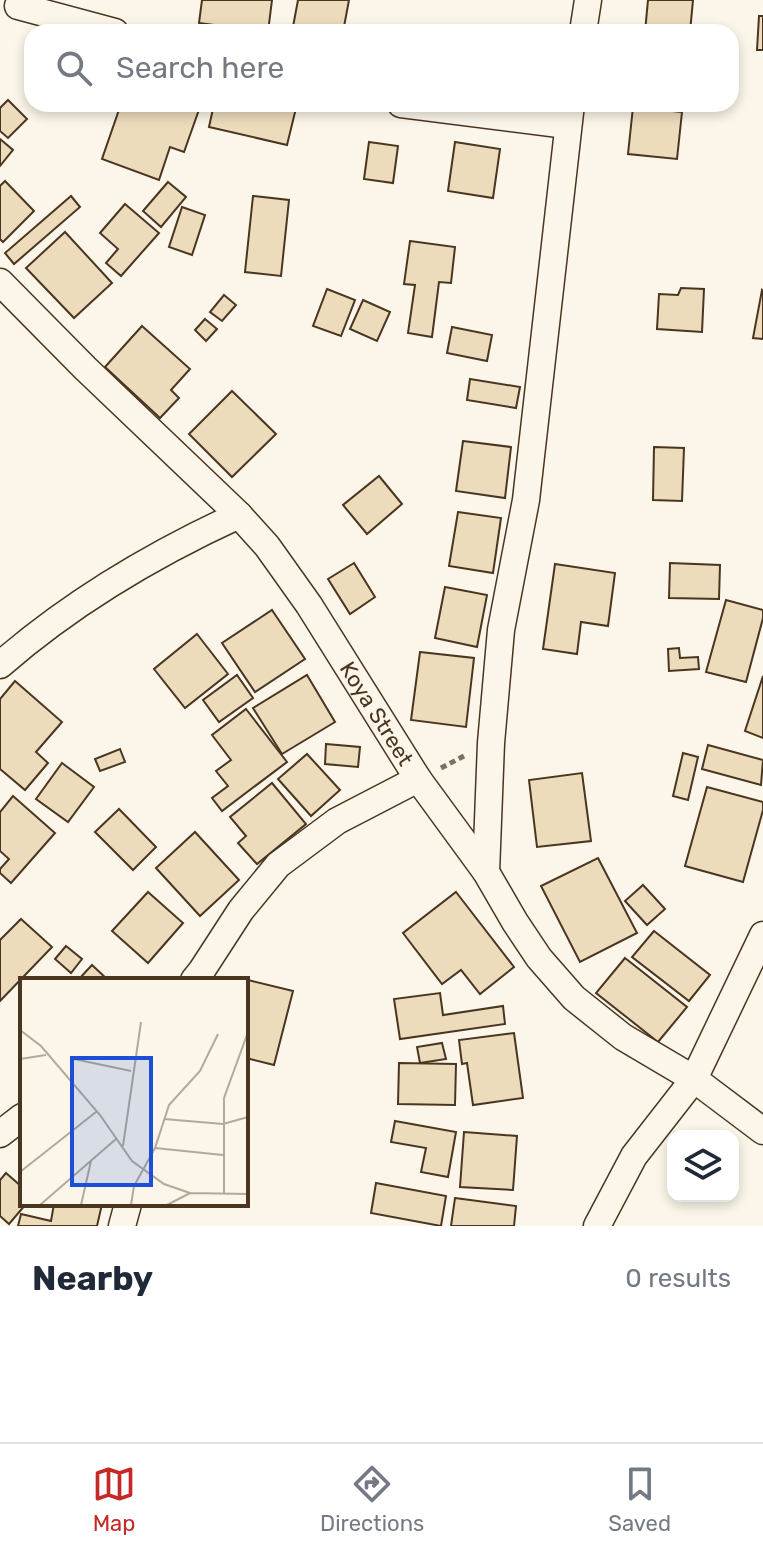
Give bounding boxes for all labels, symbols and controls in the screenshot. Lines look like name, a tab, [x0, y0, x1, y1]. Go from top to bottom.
search box	[24, 24, 739, 112]
icon: search	[52, 46, 96, 90]
text: Search here	[116, 50, 284, 86]
street label: Koya Street	[334, 656, 420, 771]
inset map	[20, 978, 248, 1206]
map controls	[667, 1130, 739, 1202]
button: layers	[667, 1130, 739, 1202]
text: Nearby	[32, 1258, 153, 1299]
text: 0 results	[625, 1263, 731, 1294]
tab: Map	[92, 1462, 136, 1537]
tab: Directions	[320, 1462, 424, 1537]
tab: Saved	[608, 1462, 671, 1537]

